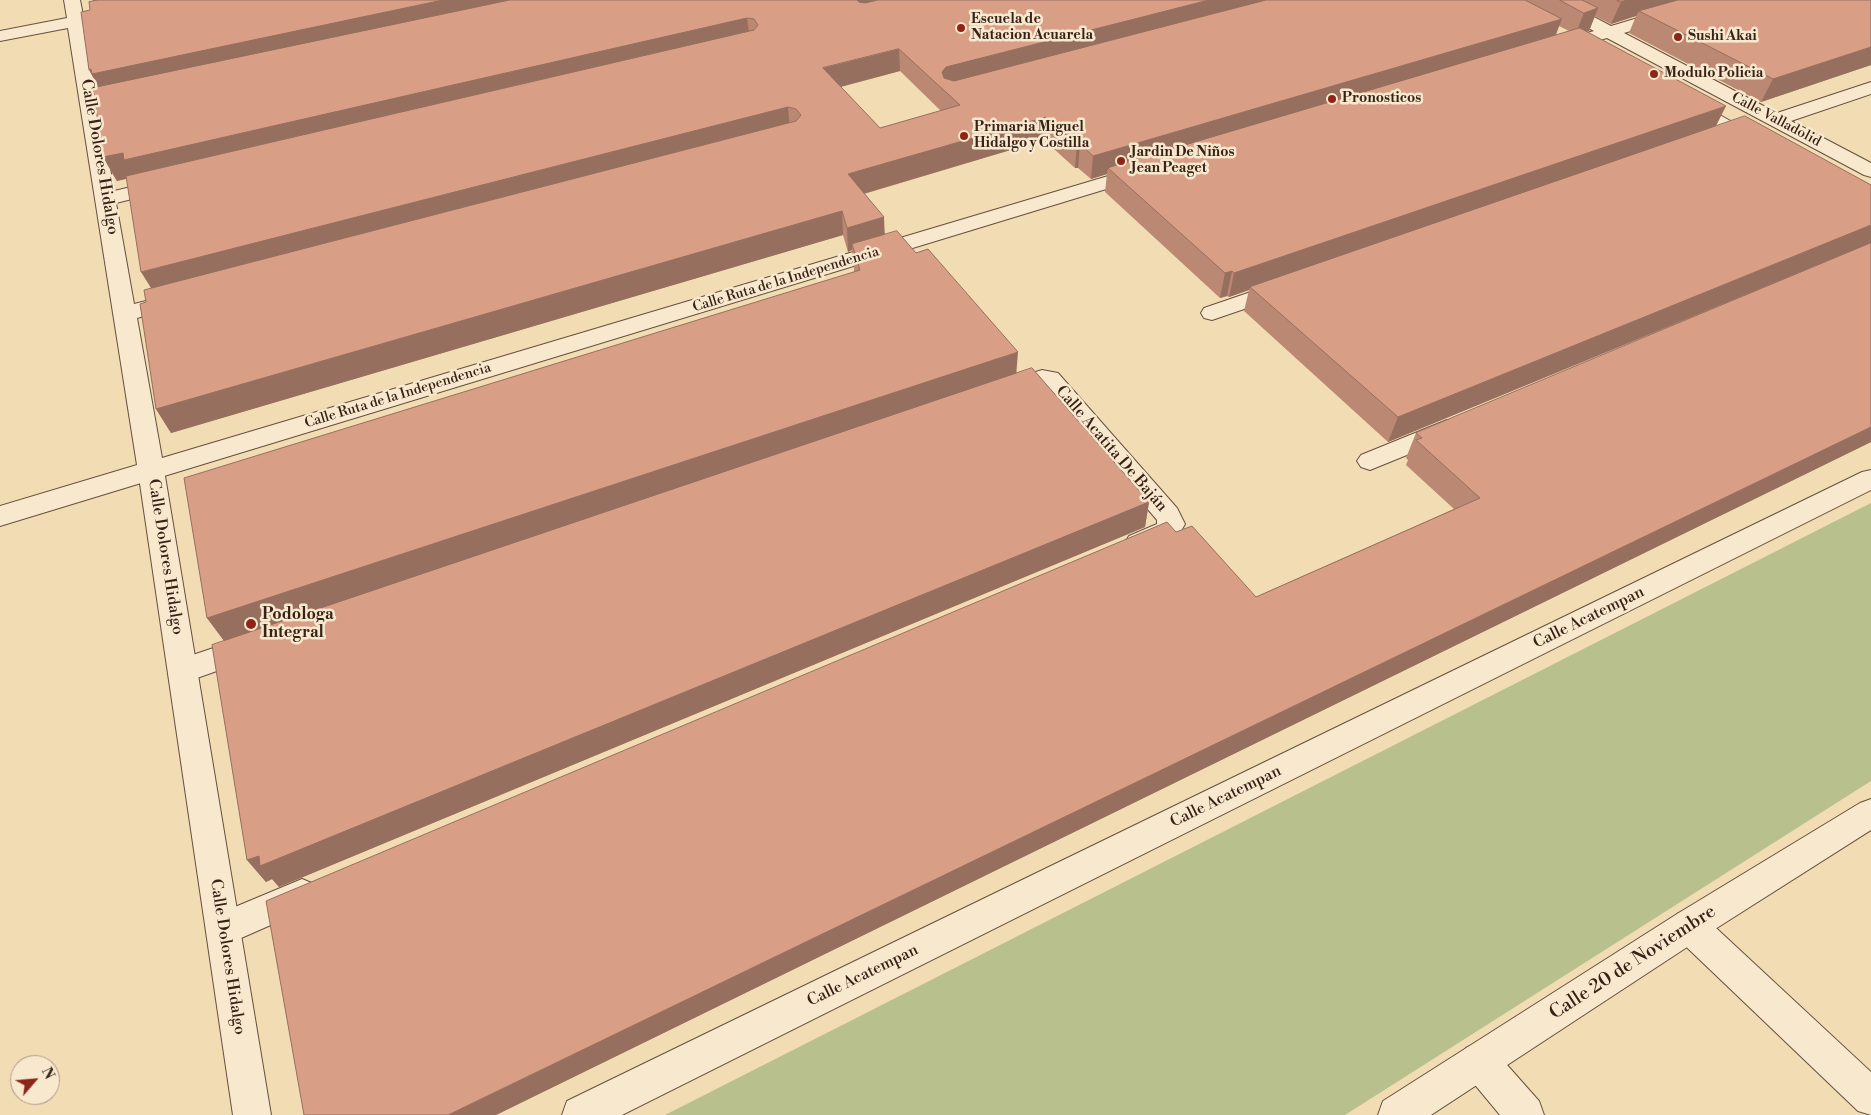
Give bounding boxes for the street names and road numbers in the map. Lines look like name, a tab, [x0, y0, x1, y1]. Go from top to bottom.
street label: Calle Dolores Hidalgo	[76, 78, 122, 236]
street label: Calle Valladolid	[1728, 89, 1824, 151]
street label: Calle Ruta de la Independencia	[691, 244, 881, 316]
street label: Calle Ruta de la Independencia	[303, 360, 493, 432]
street label: Calle Acatita De Baján	[1051, 382, 1171, 516]
street label: Calle Dolores Hidalgo	[143, 478, 187, 636]
street label: Calle Acatempan	[1530, 583, 1648, 653]
street label: Calle Acatempan	[1167, 762, 1285, 832]
street label: Calle Dolores Hidalgo	[205, 878, 249, 1036]
street label: Calle 20 de Noviembre	[1546, 901, 1720, 1025]
street label: Calle Acatempan	[804, 941, 922, 1011]

